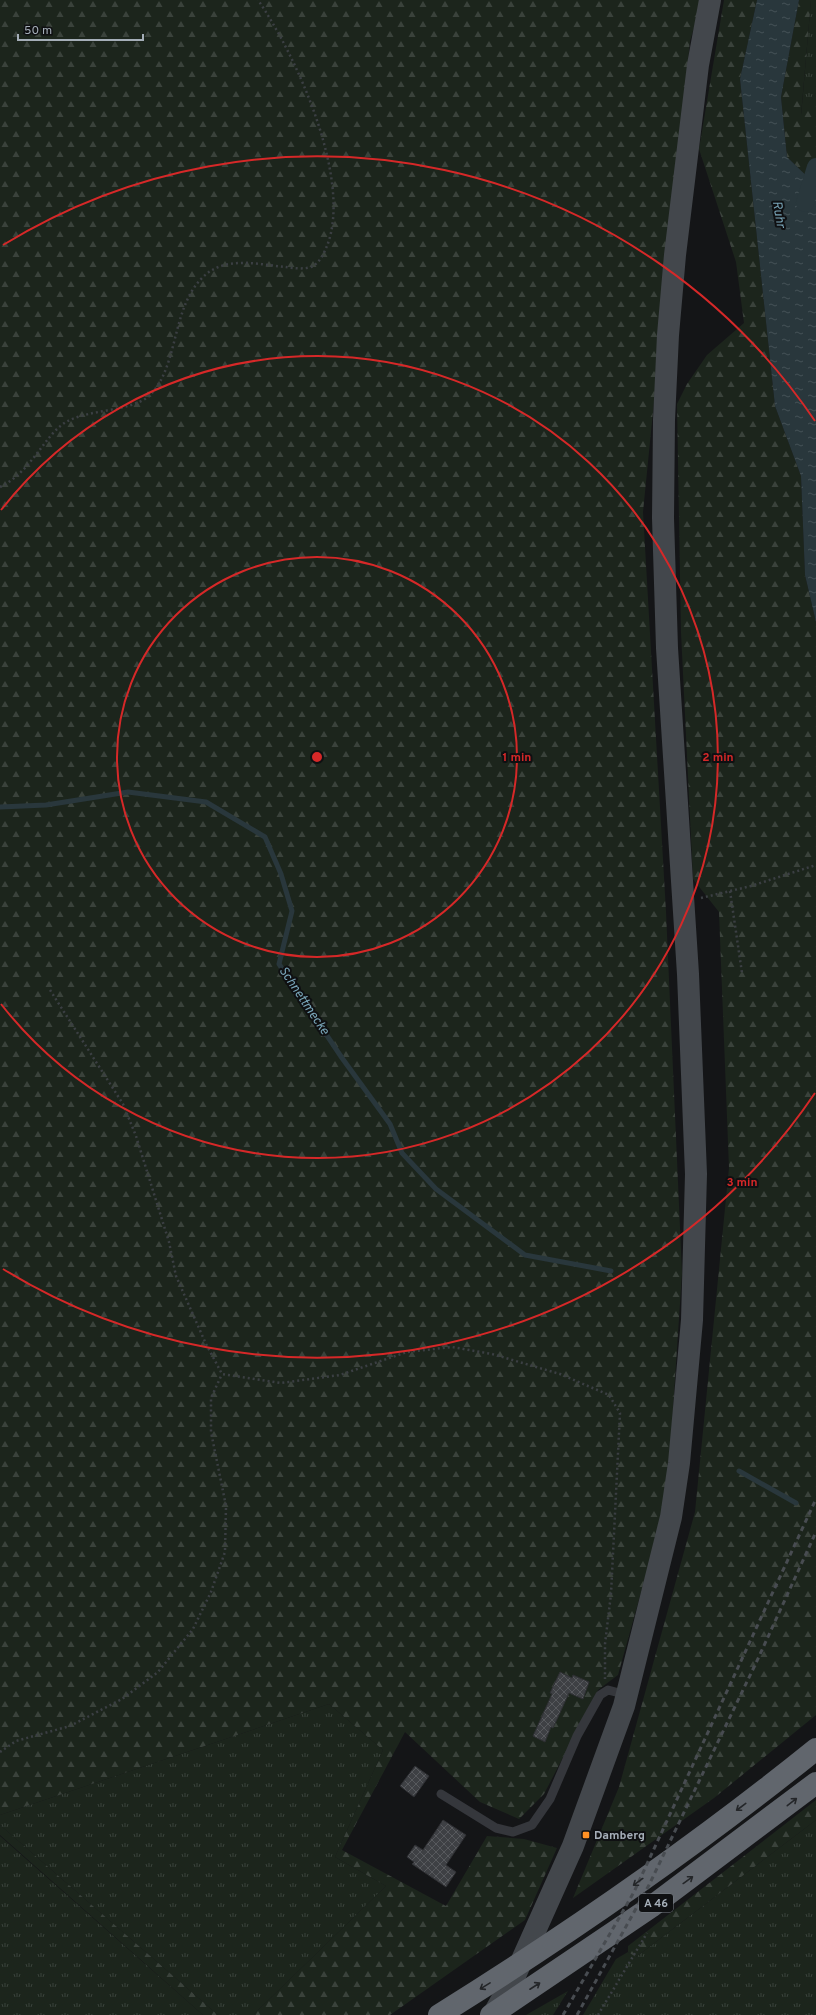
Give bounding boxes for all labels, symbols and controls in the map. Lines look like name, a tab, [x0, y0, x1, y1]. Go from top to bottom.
scale bar	[18, 16, 143, 42]
text: 50 m	[24, 23, 52, 39]
water label: Ruhr	[768, 200, 788, 230]
centre of rings	[310, 750, 324, 764]
text: 1 min	[503, 750, 531, 766]
text: 2 min	[702, 750, 734, 766]
water label: Schnettmecke	[275, 964, 332, 1039]
text: 3 min	[726, 1175, 758, 1191]
one-way arrow	[786, 1797, 797, 1806]
one-way arrow	[735, 1803, 746, 1811]
place label: Damberg	[594, 1828, 645, 1844]
marker: Damberg	[581, 1830, 591, 1840]
one-way arrow	[682, 1875, 693, 1884]
one-way arrow	[633, 1878, 644, 1886]
road number: A 46	[639, 1894, 673, 1912]
one-way arrow	[479, 1982, 490, 1991]
one-way arrow	[529, 1982, 540, 1990]

